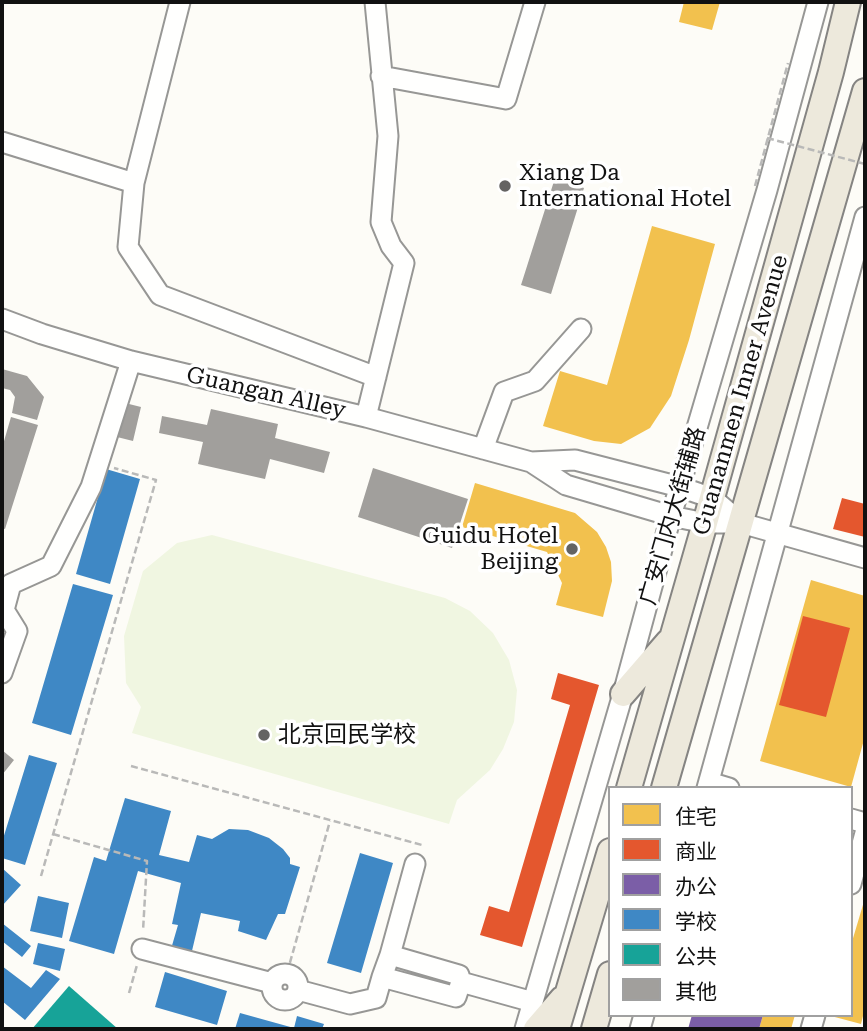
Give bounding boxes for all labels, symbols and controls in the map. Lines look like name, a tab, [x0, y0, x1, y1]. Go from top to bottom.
place label: Xiang Da International Hotel	[519, 159, 731, 213]
marker: Xiang Da International Hotel	[497, 178, 513, 194]
street label: Guananmen Inner Avenue	[688, 252, 794, 538]
street label: Guangan Alley	[184, 361, 348, 425]
street label: 广安门内大街辅路	[634, 424, 712, 608]
place label: Guidu Hotel Beijing	[422, 522, 558, 576]
marker: Guidu Hotel Beijing	[564, 541, 580, 557]
place label: 北京回民学校	[278, 721, 416, 749]
marker: 北京回民学校	[256, 727, 272, 743]
legend	[608, 786, 853, 1017]
text: 住宅	[675, 805, 717, 829]
text: 商业	[675, 840, 717, 864]
text: 办公	[675, 875, 717, 899]
text: 学校	[675, 910, 717, 934]
text: 公共	[675, 945, 717, 969]
text: 其他	[675, 980, 717, 1004]

